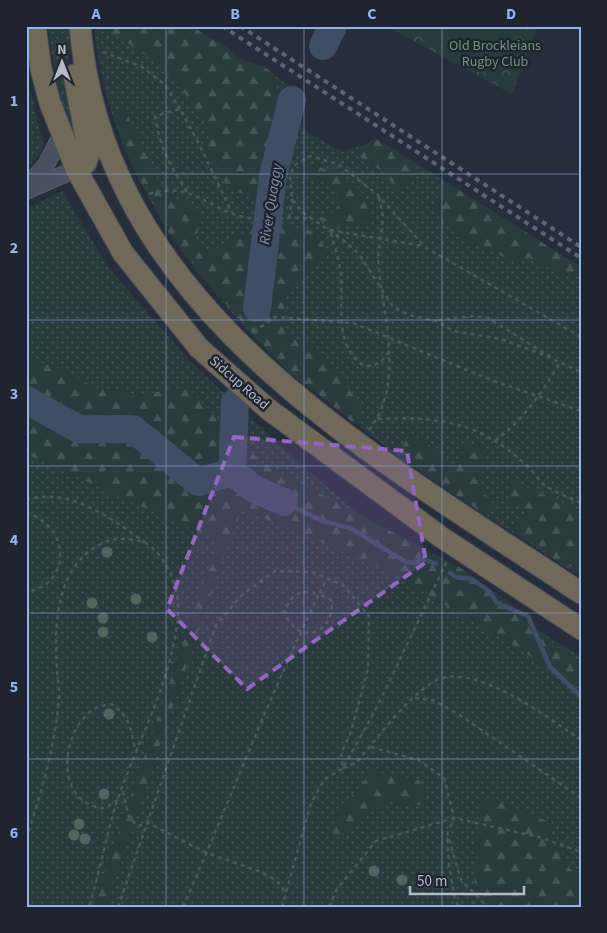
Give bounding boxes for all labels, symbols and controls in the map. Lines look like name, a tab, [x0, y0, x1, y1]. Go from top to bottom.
text: A	[90, 3, 101, 25]
text: B	[230, 3, 240, 25]
text: C	[367, 3, 377, 25]
text: D	[506, 3, 516, 25]
park label: Old Brockleians Rugby Club	[449, 36, 541, 72]
north arrow	[38, 38, 88, 88]
text: N	[57, 40, 67, 60]
text: 1	[10, 90, 18, 112]
water label: River Quaggy	[254, 161, 288, 246]
text: 2	[10, 237, 18, 259]
street label: Sidcup Road	[205, 351, 273, 415]
text: 3	[10, 383, 18, 405]
text: 4	[10, 529, 19, 551]
text: 5	[10, 676, 18, 698]
text: 6	[10, 822, 18, 844]
scale bar	[410, 863, 523, 895]
text: 50 m	[417, 871, 447, 892]

